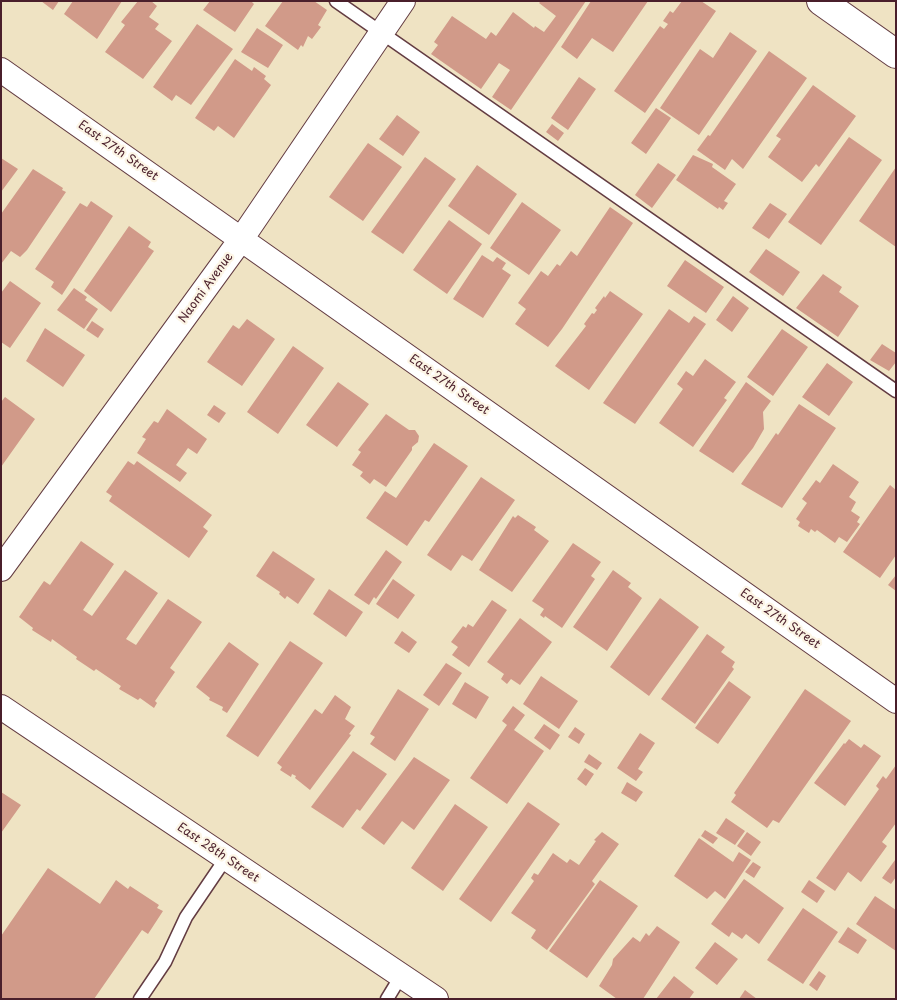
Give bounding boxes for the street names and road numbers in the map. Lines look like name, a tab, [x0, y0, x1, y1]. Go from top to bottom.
street label: East 27th Street	[75, 118, 161, 184]
street label: Naomi Avenue	[176, 250, 236, 326]
street label: East 27th Street	[406, 352, 492, 418]
street label: East 27th Street	[737, 586, 823, 652]
street label: East 28th Street	[174, 820, 262, 886]

